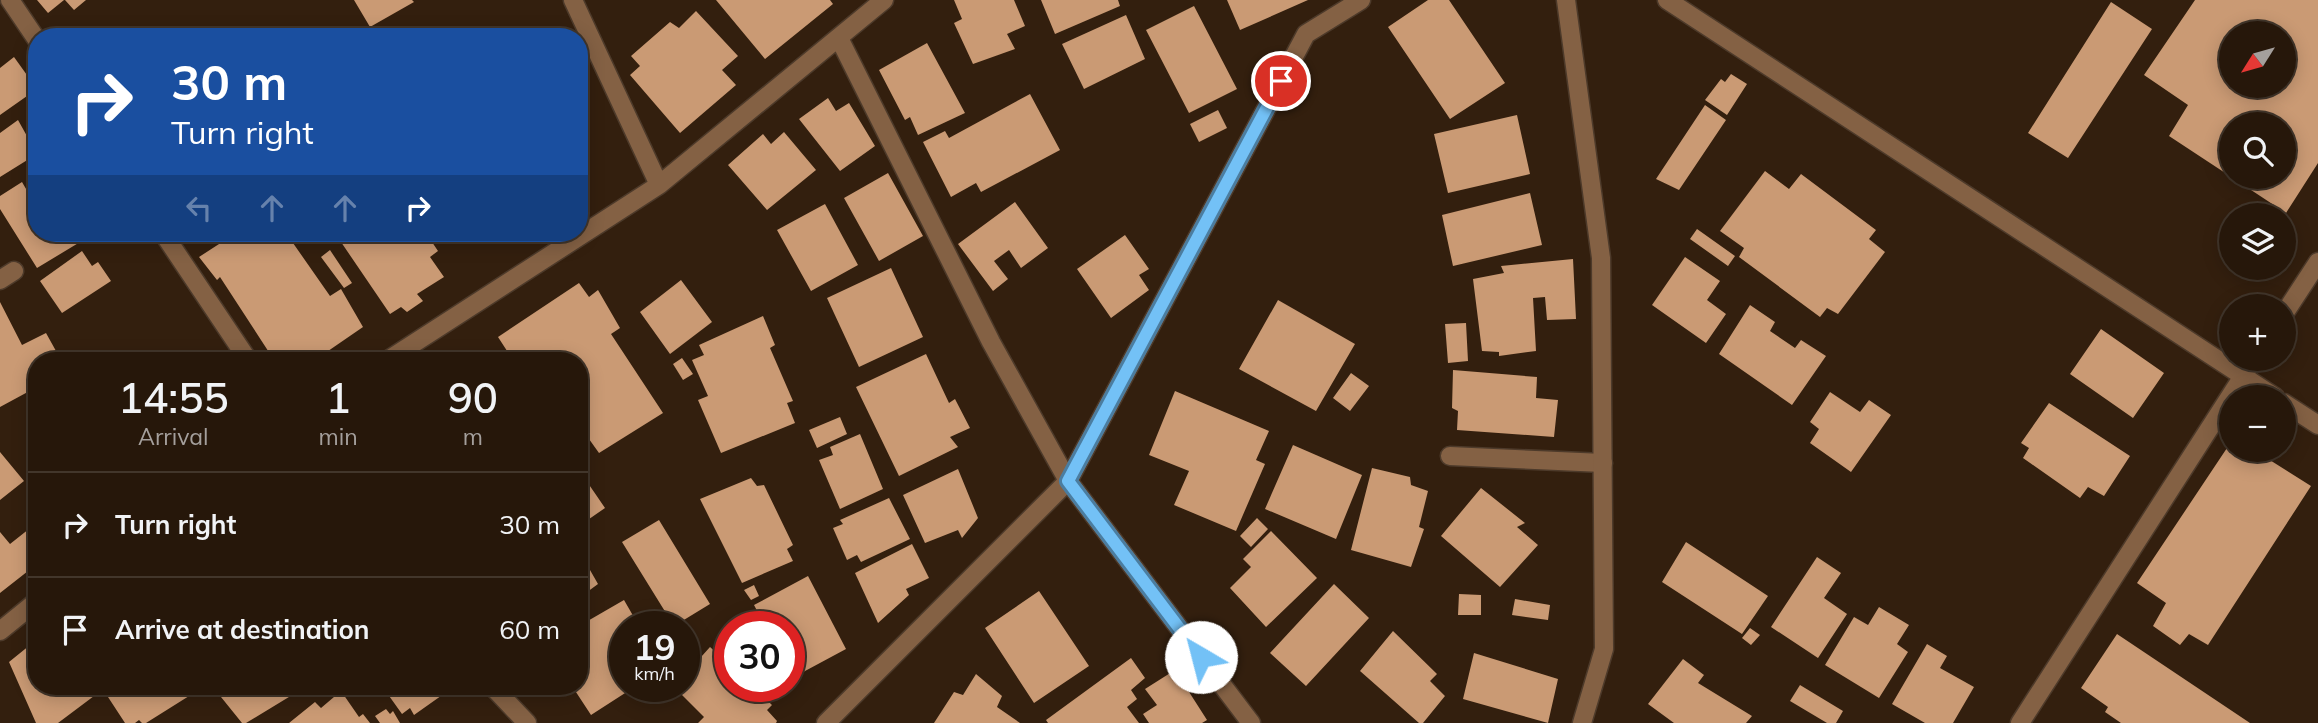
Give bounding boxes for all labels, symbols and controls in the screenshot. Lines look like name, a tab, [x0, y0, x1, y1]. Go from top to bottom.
north arrow	[2219, 21, 2296, 98]
map controls	[2219, 21, 2296, 462]
text: 30 m	[171, 51, 287, 112]
pin	[1251, 51, 1311, 111]
icon: right	[56, 56, 147, 147]
icon: arrive	[1262, 62, 1300, 100]
text: Turn right	[171, 112, 314, 152]
button: search	[2219, 112, 2296, 189]
icon: left	[180, 189, 218, 227]
icon: ahead	[253, 189, 291, 227]
icon: ahead	[326, 189, 364, 227]
icon: right	[399, 189, 437, 227]
button: layers	[2219, 203, 2296, 280]
button: +	[2219, 294, 2296, 371]
text: 14:55	[118, 371, 229, 424]
text: 1	[326, 371, 351, 424]
text: 90	[448, 371, 498, 424]
button: −	[2219, 385, 2296, 462]
text: Arrival	[138, 422, 208, 451]
text: min	[319, 422, 358, 451]
text: m	[463, 422, 483, 451]
icon: right	[56, 506, 94, 544]
text: Turn right	[115, 508, 236, 541]
text: 30 m	[499, 508, 560, 541]
icon: arrive	[56, 611, 94, 649]
speed limit sign: 30	[714, 611, 805, 702]
text: Arrive at destination	[115, 613, 370, 646]
text: 60 m	[499, 613, 560, 646]
position arrow	[1164, 620, 1238, 694]
text: 19	[633, 625, 676, 669]
text: km/h	[634, 662, 675, 685]

